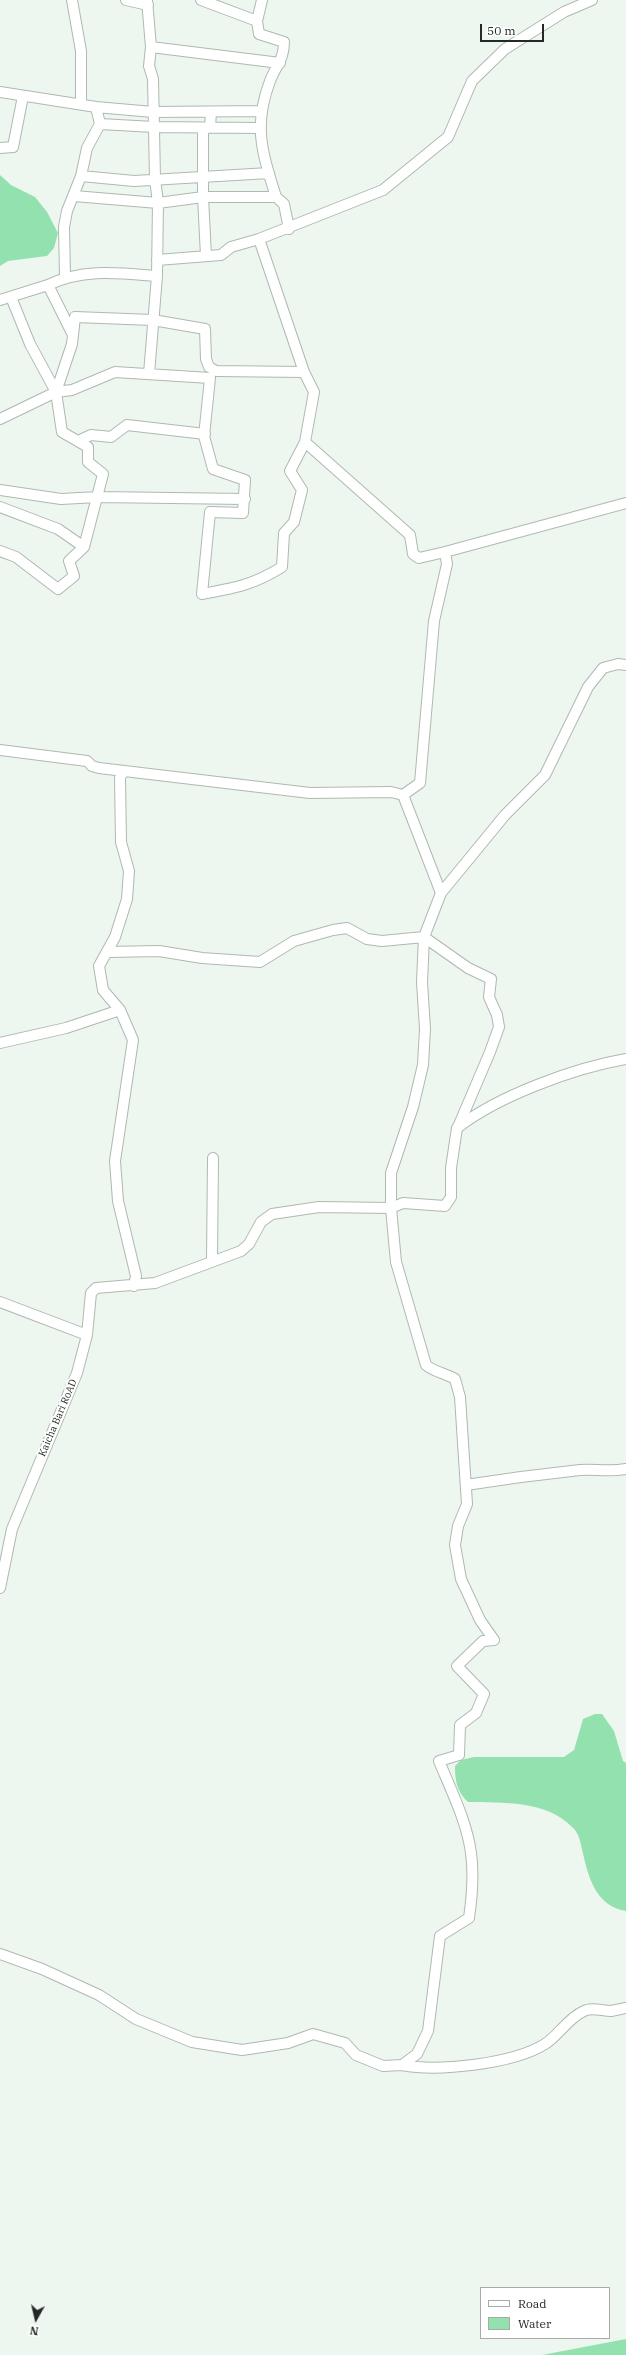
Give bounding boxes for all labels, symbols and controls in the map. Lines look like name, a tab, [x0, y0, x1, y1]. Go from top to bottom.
scale bar	[482, 16, 546, 42]
text: 50 m	[487, 23, 516, 38]
street label: Kaicha Bari RoAD	[36, 1378, 80, 1458]
legend	[480, 2287, 610, 2339]
text: Road	[518, 2296, 547, 2311]
north arrow	[16, 2299, 56, 2339]
text: Water	[518, 2316, 551, 2331]
text: N	[29, 2323, 40, 2338]

